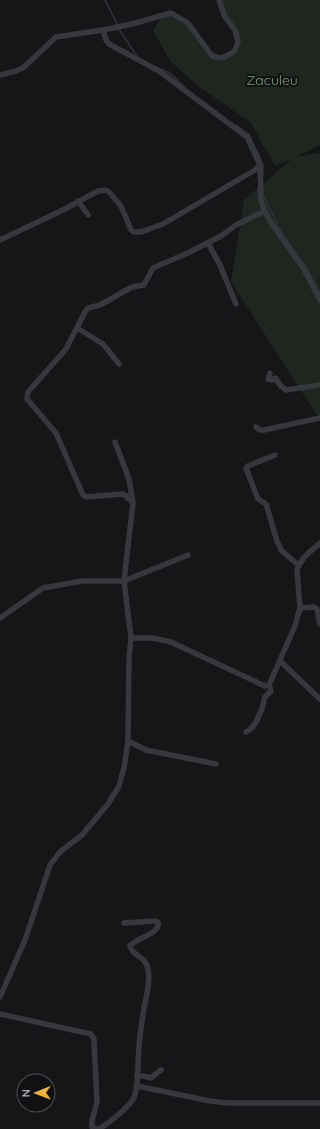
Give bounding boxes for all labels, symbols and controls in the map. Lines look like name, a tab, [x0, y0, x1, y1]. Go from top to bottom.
park label: Zaculeu	[246, 71, 298, 89]
north arrow	[16, 1073, 56, 1113]
text: N	[19, 1089, 33, 1097]

